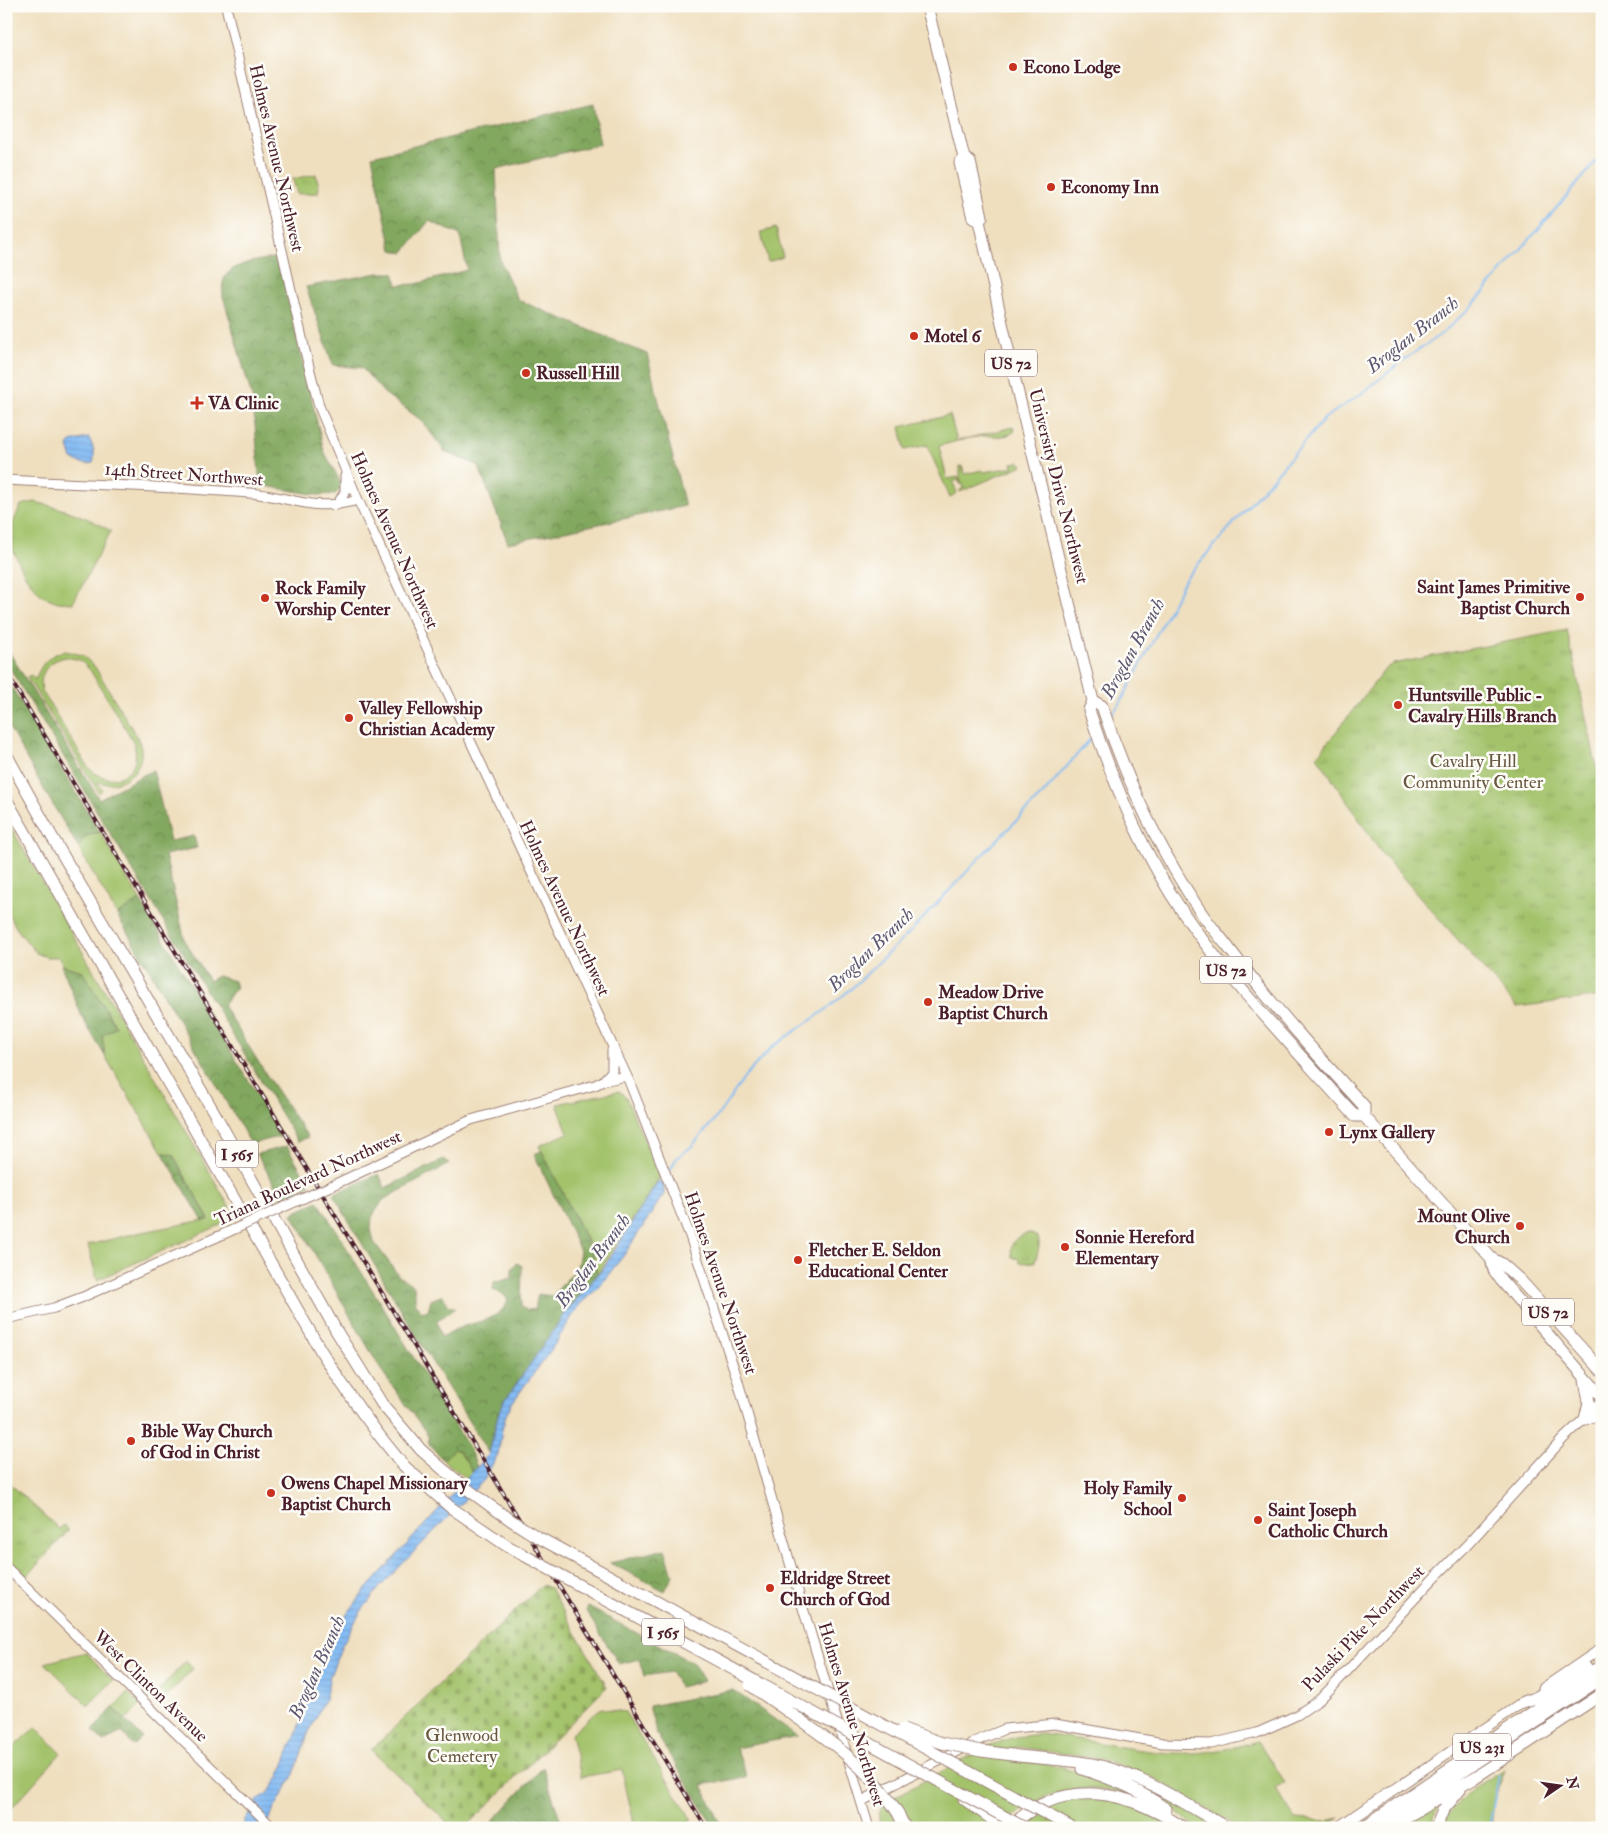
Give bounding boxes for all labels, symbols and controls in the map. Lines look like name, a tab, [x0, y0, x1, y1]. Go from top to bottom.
place label: Econo Lodge	[1023, 56, 1121, 79]
marker: Econo Lodge	[1007, 61, 1019, 73]
street label: Holmes Avenue Northwest	[244, 62, 309, 254]
place label: Economy Inn	[1061, 176, 1160, 199]
marker: Economy Inn	[1045, 181, 1057, 193]
water label: Broglan Branch	[1361, 291, 1464, 379]
place label: Motel 6	[923, 325, 982, 348]
marker: Motel 6	[908, 330, 920, 342]
road number: US 72	[985, 349, 1037, 376]
place label: Russell Hill	[536, 362, 620, 385]
marker: Russell Hill	[520, 367, 532, 379]
street label: University Drive Northwest	[1023, 386, 1094, 586]
place label: VA Clinic	[207, 392, 280, 415]
marker: VA Clinic	[190, 396, 204, 410]
street label: Holmes Avenue Northwest	[345, 448, 444, 633]
street label: 14th Street Northwest	[104, 457, 264, 492]
place label: Saint James Primitive Baptist Church	[1417, 576, 1571, 620]
place label: Rock Family Worship Center	[274, 577, 391, 621]
marker: Saint James Primitive Baptist Church	[1574, 591, 1586, 603]
marker: Rock Family Worship Center	[259, 592, 271, 604]
water label: Broglan Branch	[1095, 594, 1170, 704]
place label: Huntsville Public - Cavalry Hills Branch	[1408, 684, 1557, 728]
place label: Valley Fellowship Christian Academy	[358, 697, 496, 741]
marker: Huntsville Public - Cavalry Hills Branch	[1392, 699, 1404, 711]
marker: Valley Fellowship Christian Academy	[343, 712, 355, 724]
park label: Cavalry Hill Community Center	[1403, 750, 1543, 794]
street label: Holmes Avenue Northwest	[514, 817, 616, 1000]
water label: Broglan Branch	[822, 903, 919, 998]
road number: US 72	[1200, 956, 1252, 984]
place label: Meadow Drive Baptist Church	[937, 981, 1048, 1025]
marker: Meadow Drive Baptist Church	[922, 996, 934, 1008]
place label: Lynx Gallery	[1339, 1121, 1436, 1144]
street label: Triana Boulevard Northwest	[211, 1125, 405, 1232]
marker: Lynx Gallery	[1323, 1126, 1335, 1138]
road number: I 565	[216, 1140, 258, 1168]
street label: Holmes Avenue Northwest	[678, 1189, 763, 1378]
place label: Mount Olive Church	[1416, 1205, 1511, 1249]
water label: Broglan Branch	[549, 1209, 636, 1313]
marker: Mount Olive Church	[1514, 1220, 1526, 1232]
place label: Sonnie Hereford Elementary	[1075, 1226, 1195, 1270]
place label: Fletcher E. Seldon Educational Center	[808, 1239, 948, 1283]
marker: Sonnie Hereford Elementary	[1059, 1241, 1071, 1253]
marker: Fletcher E. Seldon Educational Center	[792, 1254, 804, 1266]
road number: US 72	[1522, 1298, 1574, 1325]
place label: Bible Way Church of God in Christ	[141, 1420, 273, 1464]
marker: Bible Way Church of God in Christ	[125, 1435, 137, 1447]
place label: Owens Chapel Missionary Baptist Church	[281, 1472, 469, 1516]
place label: Holy Family School	[1083, 1477, 1173, 1521]
marker: Owens Chapel Missionary Baptist Church	[265, 1487, 277, 1499]
marker: Holy Family School	[1176, 1492, 1188, 1504]
place label: Saint Joseph Catholic Church	[1268, 1499, 1388, 1543]
marker: Saint Joseph Catholic Church	[1252, 1514, 1264, 1526]
street label: Pulaski Pike Northwest	[1297, 1560, 1430, 1696]
place label: Eldridge Street Church of God	[780, 1567, 890, 1611]
marker: Eldridge Street Church of God	[764, 1582, 776, 1594]
water label: Broglan Branch	[283, 1612, 350, 1724]
road number: I 565	[642, 1618, 684, 1645]
street label: Holmes Avenue Northwest	[813, 1619, 891, 1809]
street label: West Clinton Avenue	[87, 1625, 213, 1748]
park label: Glenwood Cemetery	[425, 1724, 499, 1768]
road number: US 231	[1453, 1734, 1511, 1760]
north arrow	[1536, 1762, 1586, 1812]
text: N	[1562, 1774, 1582, 1792]

